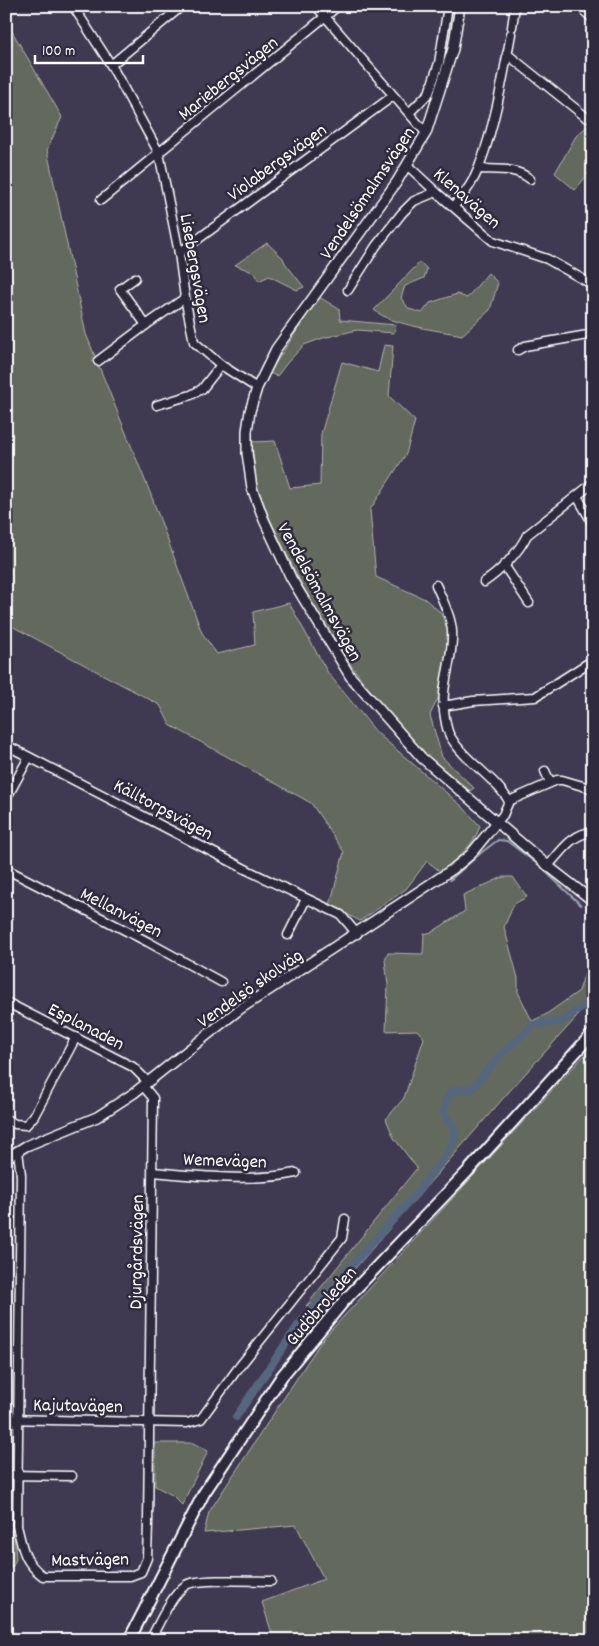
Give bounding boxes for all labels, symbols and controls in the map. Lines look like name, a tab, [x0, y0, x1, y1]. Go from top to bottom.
street label: Mariebergsvägen	[173, 31, 285, 129]
scale bar	[35, 32, 142, 64]
text: 100 m	[42, 41, 75, 63]
street label: Violabergsvägen	[223, 118, 333, 209]
street label: Vendelsömalmsvägen	[314, 122, 423, 266]
street label: Klenavägen	[426, 162, 506, 237]
street label: Lisebergsvägen	[171, 212, 216, 325]
street label: Vendelsömalmsvägen	[269, 518, 367, 667]
street label: Källtorpsvägen	[108, 773, 217, 849]
street label: Mellanvägen	[75, 882, 166, 946]
street label: Vendelsö skolväg	[193, 943, 309, 1036]
street label: Esplanaden	[43, 997, 128, 1059]
street label: Wemevägen	[183, 1148, 267, 1177]
street label: Djurgårdsvägen	[124, 1195, 153, 1310]
street label: Gudöbroleden	[280, 1262, 365, 1353]
street label: Kajutavägen	[33, 1393, 123, 1422]
street label: Mastvägen	[51, 1547, 129, 1576]

